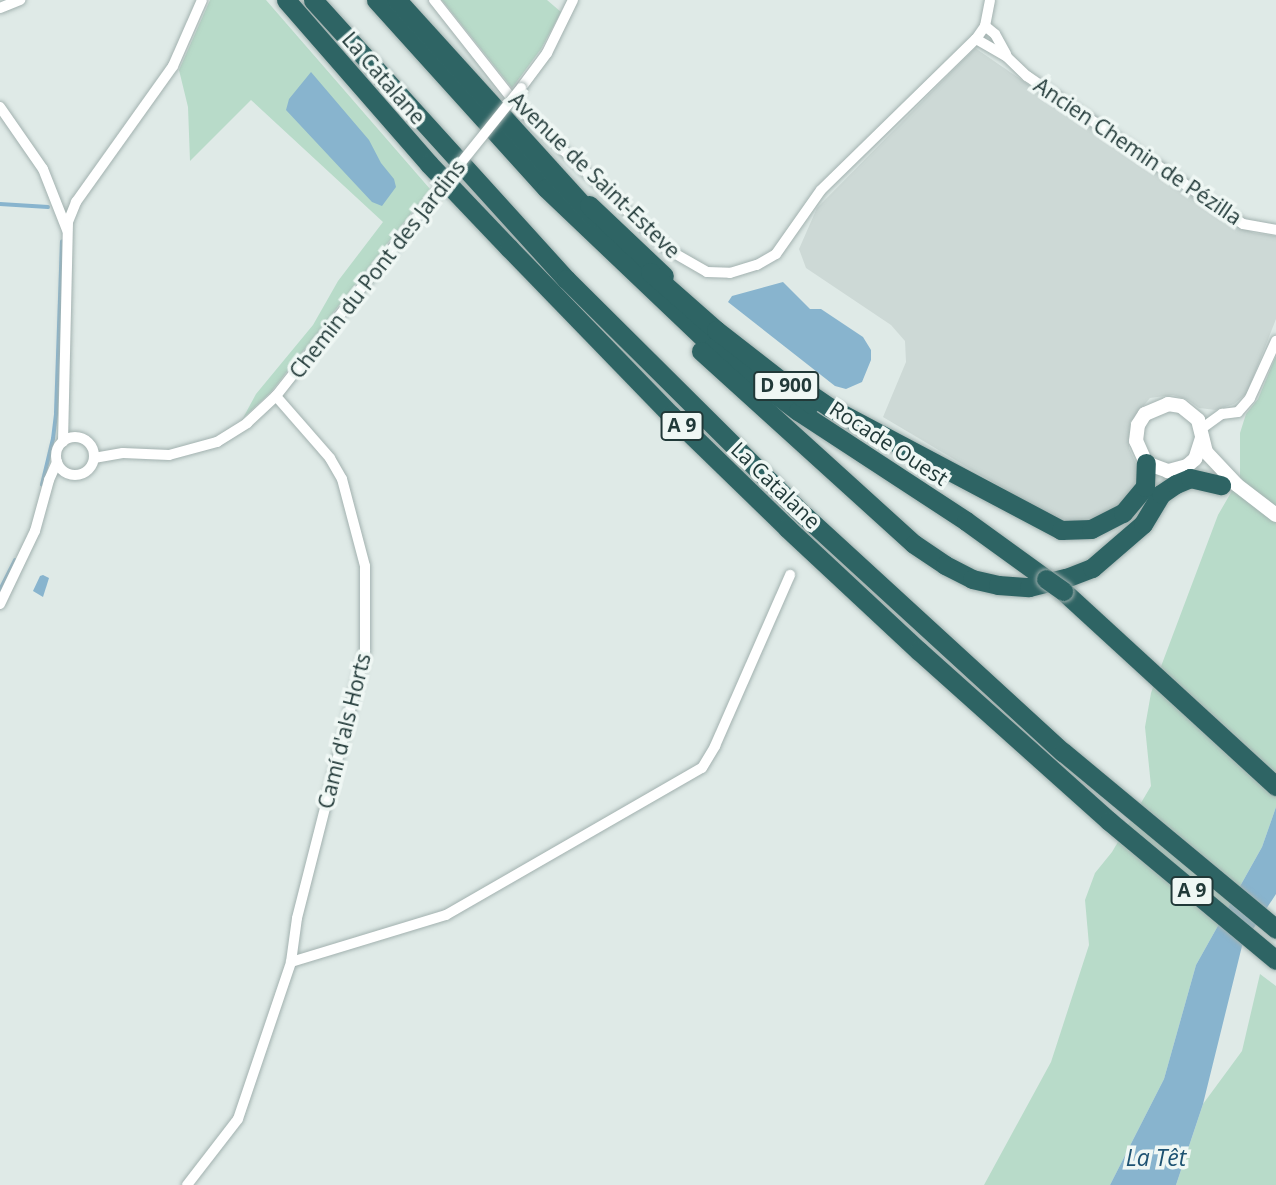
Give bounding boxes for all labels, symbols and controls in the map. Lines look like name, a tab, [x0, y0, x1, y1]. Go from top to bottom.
street label: La Catalane	[337, 27, 431, 129]
street label: Ancien Chemin de Pézilla	[1030, 72, 1246, 230]
street label: Avenue de Saint-Esteve	[504, 87, 686, 263]
street label: Chemin du Pont des Jardins	[284, 155, 470, 383]
road number: D 900	[753, 370, 819, 402]
street label: Rocade Ouest	[825, 395, 953, 491]
road number: A 9	[659, 410, 705, 442]
street label: La Catalane	[726, 436, 826, 534]
street label: Camí d'als Horts	[313, 651, 375, 811]
road number: A 9	[1169, 876, 1215, 906]
water label: La Têt	[1126, 1143, 1186, 1171]

